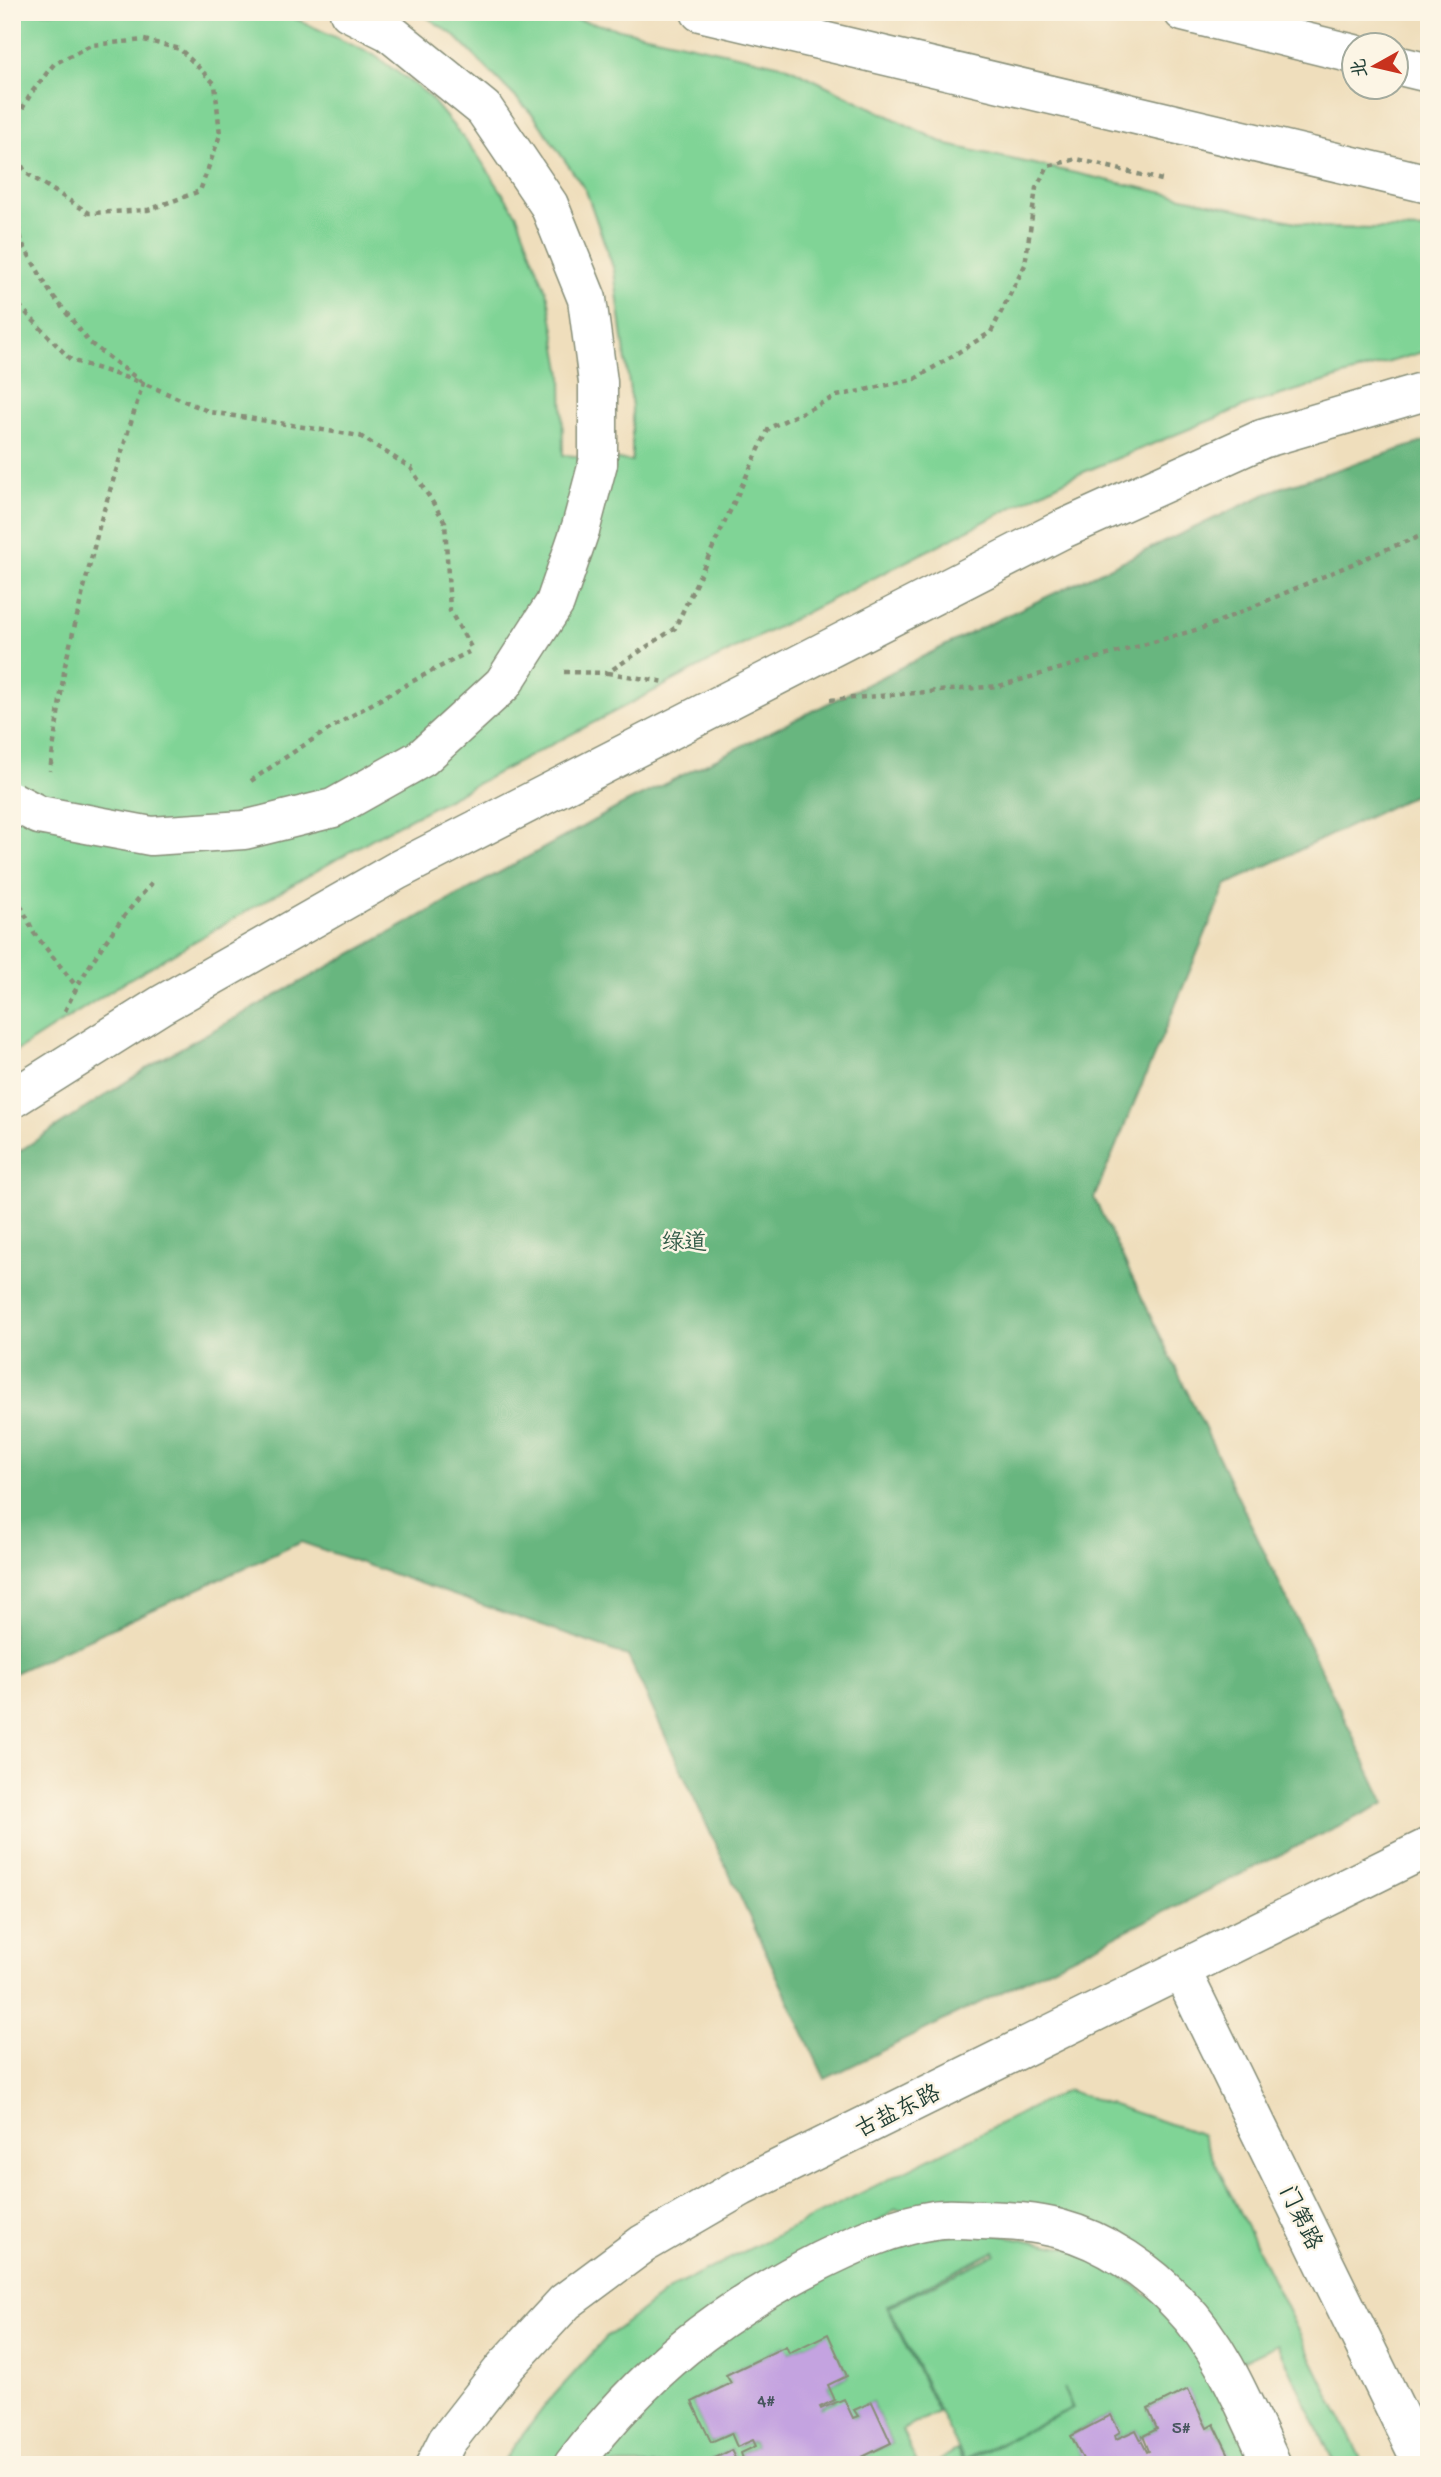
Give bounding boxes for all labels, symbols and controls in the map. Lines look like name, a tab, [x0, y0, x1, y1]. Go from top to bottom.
north arrow	[1340, 32, 1410, 102]
text: 北	[1349, 57, 1374, 79]
park label: 绿道	[661, 1230, 707, 1258]
street label: 古盐东路	[851, 2080, 946, 2145]
street label: 门第路	[1272, 2181, 1327, 2255]
house number: 4#	[757, 2391, 775, 2414]
house number: 5#	[1172, 2418, 1191, 2441]

